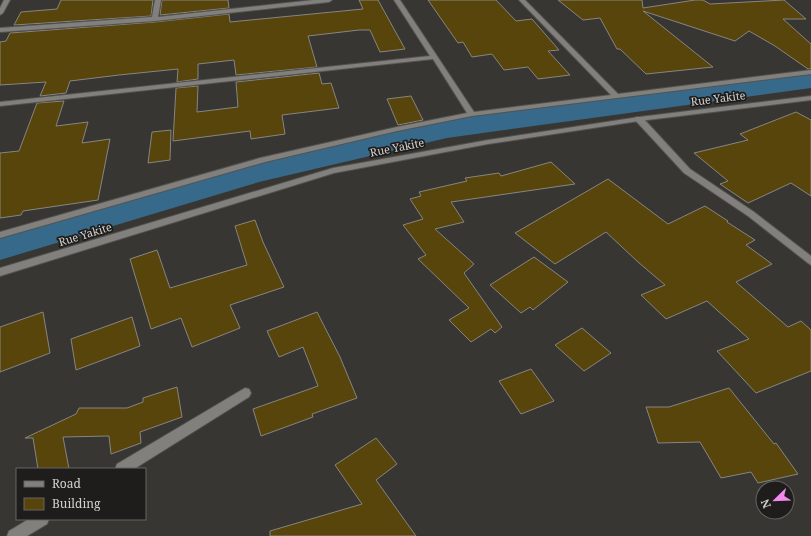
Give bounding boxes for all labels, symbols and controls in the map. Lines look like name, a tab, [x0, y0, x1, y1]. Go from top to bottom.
street label: Rue Yakite	[690, 87, 746, 109]
street label: Rue Yakite	[369, 134, 426, 160]
street label: Rue Yakite	[56, 219, 114, 249]
legend	[16, 468, 146, 520]
text: Road	[52, 475, 82, 492]
north arrow	[755, 480, 795, 520]
text: Building	[52, 495, 101, 512]
text: N	[757, 497, 774, 511]

